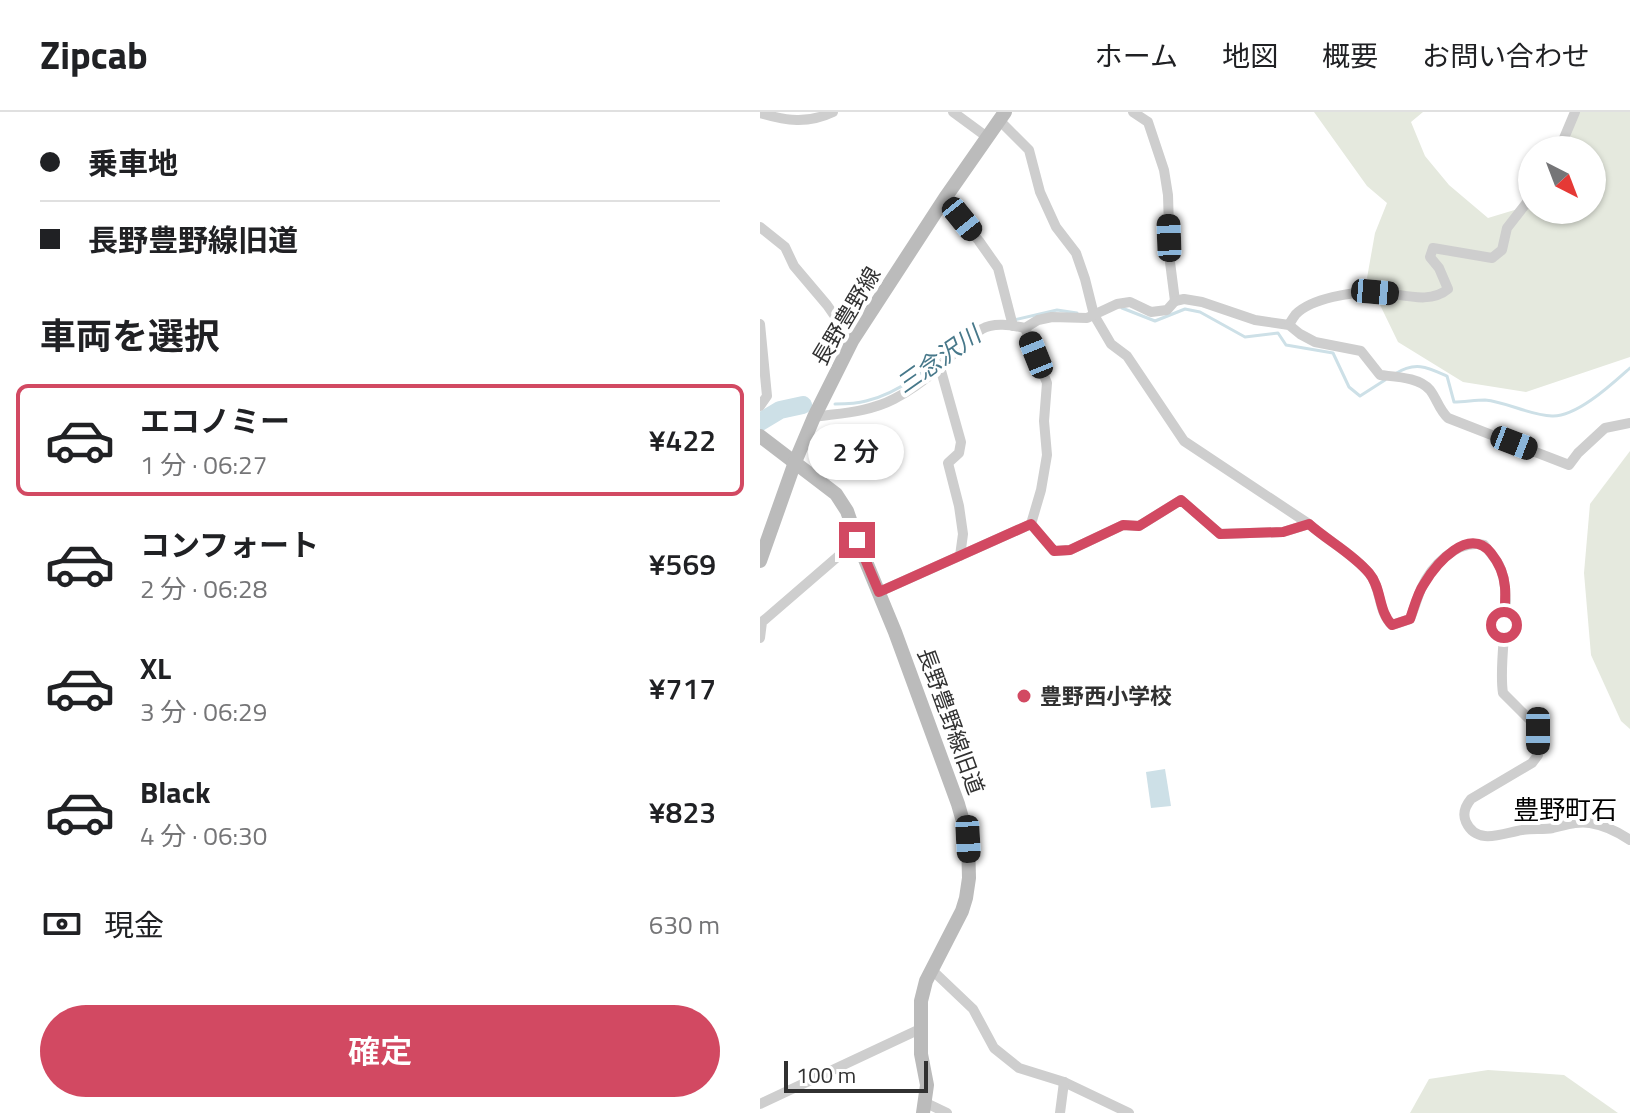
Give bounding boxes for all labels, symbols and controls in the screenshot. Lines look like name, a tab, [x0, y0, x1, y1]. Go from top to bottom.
text: Zipcab	[40, 26, 148, 84]
text: ホーム	[1095, 34, 1178, 77]
text: 地図	[1222, 34, 1278, 77]
text: 概要	[1322, 34, 1378, 77]
text: お問い合わせ	[1422, 34, 1590, 77]
north arrow	[1518, 136, 1606, 224]
map controls	[1518, 136, 1606, 224]
text: 乗車地	[88, 140, 178, 186]
car	[938, 193, 986, 245]
car	[1156, 214, 1182, 262]
text: 長野豊野線旧道	[88, 217, 298, 263]
street label: 長野豊野線	[803, 260, 889, 372]
car	[1350, 278, 1400, 306]
text: 車両を選択	[40, 308, 220, 363]
water label: 三念沢川	[888, 315, 990, 401]
car	[1016, 328, 1056, 382]
text: エコノミー	[140, 398, 290, 444]
icon: car	[44, 404, 116, 476]
text: ¥422	[649, 417, 716, 463]
car	[1487, 423, 1541, 463]
callout: 2 分	[809, 424, 905, 480]
text: 2 分	[833, 432, 879, 471]
text: 1 分 · 06:27	[140, 445, 267, 484]
text: コンフォート	[140, 522, 319, 568]
route end	[839, 522, 875, 558]
icon: car	[44, 528, 116, 600]
text: ¥569	[649, 541, 716, 587]
text: 2 分 · 06:28	[140, 569, 267, 608]
route start	[1486, 607, 1522, 643]
street label: 長野豊野線旧道	[909, 643, 993, 799]
text: XL	[140, 645, 171, 691]
icon: car	[44, 652, 116, 724]
text: ¥717	[649, 665, 716, 711]
place label: 豊野西小学校	[1040, 679, 1172, 713]
marker: 豊野西小学校	[1015, 687, 1033, 705]
text: 3 分 · 06:29	[140, 692, 267, 731]
car	[1526, 707, 1550, 755]
text: Black	[140, 769, 211, 815]
icon: car	[44, 776, 116, 848]
text: ¥823	[649, 789, 716, 835]
district label: 豊野町石	[1513, 790, 1617, 829]
car	[955, 814, 981, 864]
text: 4 分 · 06:30	[140, 816, 267, 855]
icon: cash	[40, 902, 84, 946]
text: 現金	[104, 902, 164, 948]
text: 630 m	[649, 905, 720, 944]
button: 確定	[40, 1005, 720, 1097]
scale bar	[784, 1057, 928, 1093]
text: 100 m	[796, 1058, 856, 1092]

